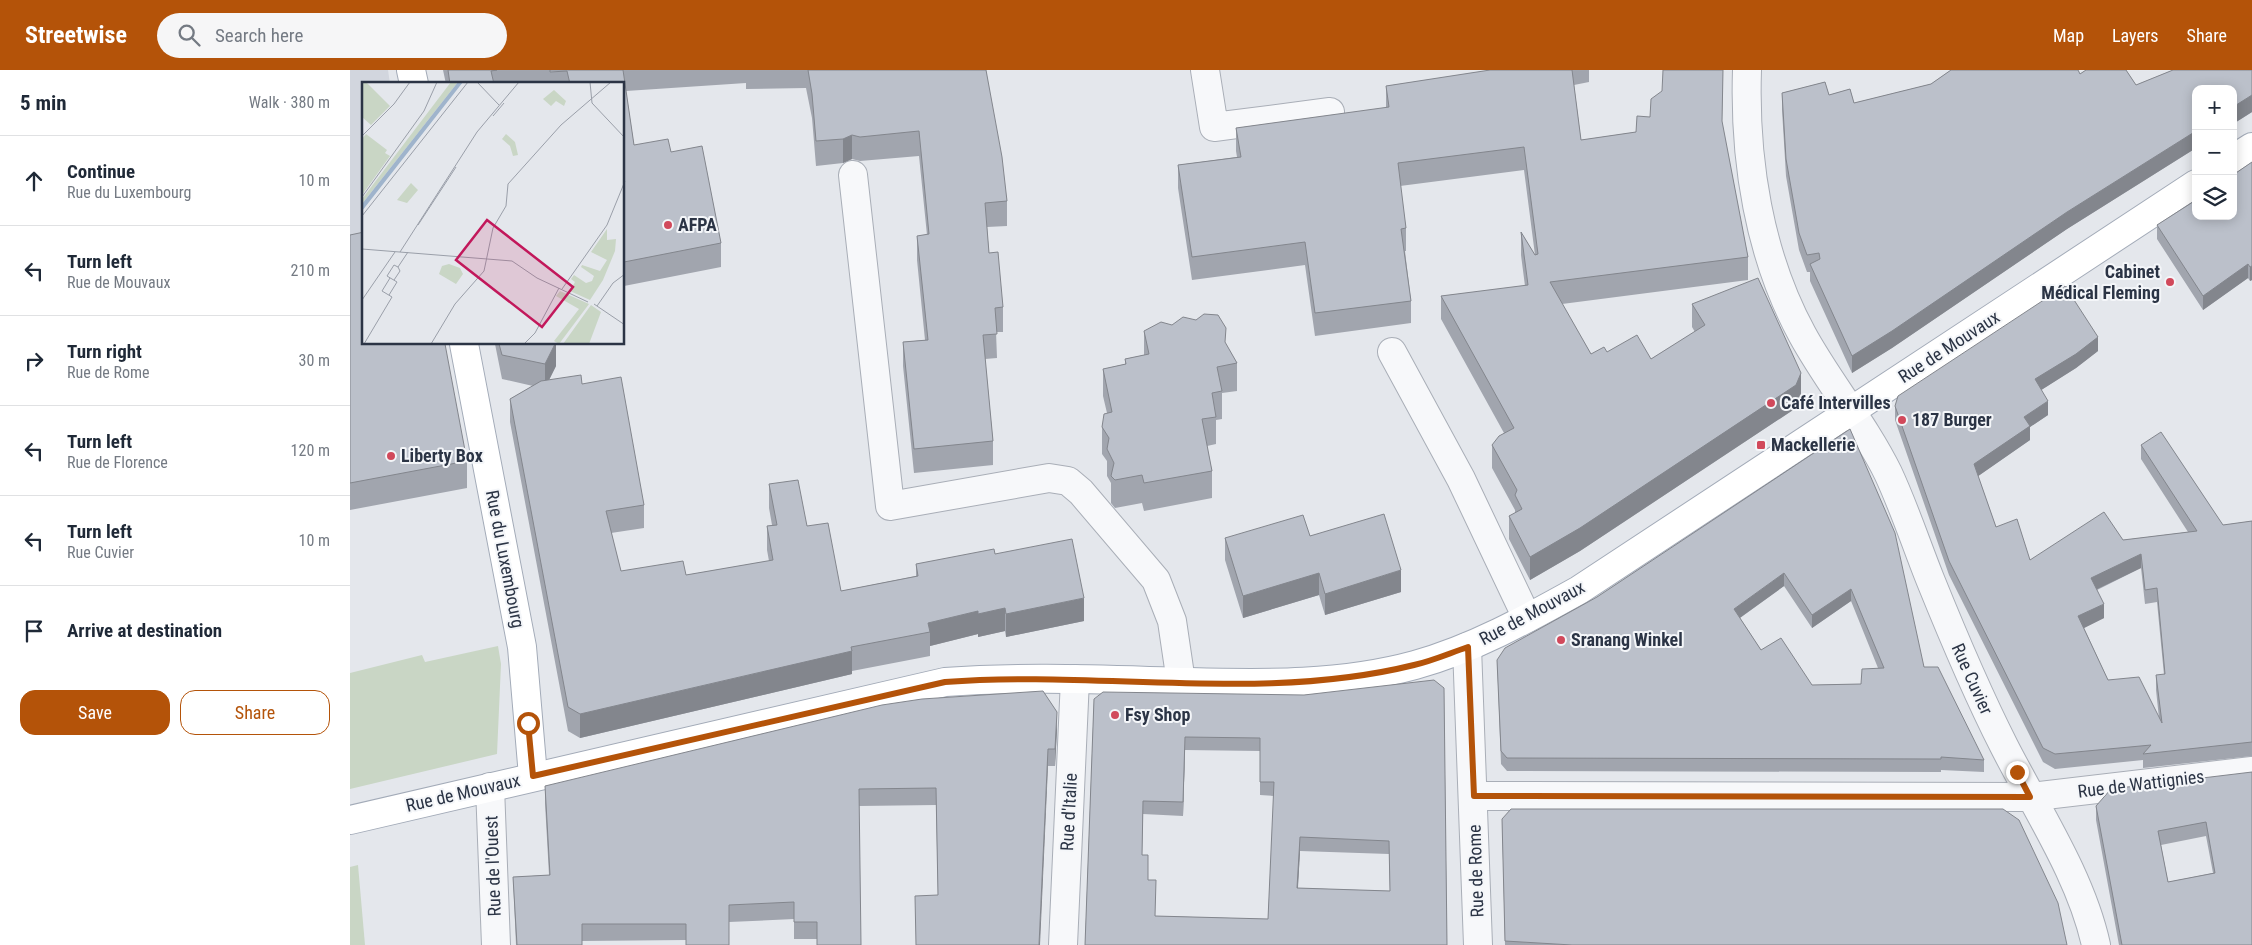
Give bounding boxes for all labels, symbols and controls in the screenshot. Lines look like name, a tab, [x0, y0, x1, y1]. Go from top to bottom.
search box	[157, 13, 507, 58]
text: Streetwise	[25, 21, 127, 49]
icon: search	[175, 21, 203, 49]
text: Search here	[215, 24, 303, 47]
text: Map	[2053, 25, 2084, 46]
text: Layers	[2112, 25, 2159, 46]
text: Share	[2187, 25, 2227, 46]
inset map	[362, 82, 625, 345]
map controls	[2192, 85, 2237, 220]
button: +	[2192, 85, 2237, 130]
text: 5 min	[20, 91, 67, 115]
text: Walk · 380 m	[249, 93, 330, 112]
button: −	[2192, 130, 2237, 175]
text: Continue	[67, 160, 135, 183]
icon: ahead	[20, 167, 48, 195]
text: 10 m	[298, 171, 330, 190]
button: layers	[2192, 175, 2237, 220]
text: Rue du Luxembourg	[67, 183, 191, 202]
place label: AFPA	[678, 214, 717, 235]
marker: AFPA	[662, 219, 674, 231]
text: Turn left	[67, 250, 132, 273]
icon: left	[20, 257, 48, 285]
text: 210 m	[291, 261, 330, 280]
place label: Cabinet Médical Fleming	[2041, 261, 2160, 303]
text: Rue de Mouvaux	[67, 273, 171, 292]
marker: Cabinet Médical Fleming	[2164, 276, 2176, 288]
street label: Rue de Mouvaux	[1894, 306, 2003, 387]
text: Turn right	[67, 340, 142, 363]
icon: right	[20, 347, 48, 375]
text: 30 m	[298, 351, 330, 370]
text: Rue de Rome	[67, 363, 150, 382]
place label: Café Intervilles	[1781, 392, 1891, 413]
marker: Café Intervilles	[1765, 397, 1777, 409]
place label: 187 Burger	[1912, 409, 1992, 430]
marker: 187 Burger	[1896, 414, 1908, 426]
text: Turn left	[67, 430, 132, 453]
place label: Mackellerie	[1771, 434, 1856, 455]
icon: left	[20, 437, 48, 465]
marker: Mackellerie	[1755, 439, 1767, 451]
text: 120 m	[291, 441, 330, 460]
place label: Liberty Box	[401, 445, 483, 466]
marker: Liberty Box	[385, 450, 397, 462]
text: Rue de Florence	[67, 453, 168, 472]
street label: Rue du Luxembourg	[482, 488, 529, 630]
text: Turn left	[67, 520, 132, 543]
icon: left	[20, 527, 48, 555]
text: 10 m	[298, 531, 330, 550]
text: Rue Cuvier	[67, 543, 134, 562]
street label: Rue de Mouvaux	[1475, 576, 1588, 649]
icon: arrive	[20, 617, 48, 645]
text: Arrive at destination	[67, 619, 222, 642]
place label: Sranang Winkel	[1571, 629, 1683, 650]
marker: Sranang Winkel	[1555, 634, 1567, 646]
street label: Rue Cuvier	[1948, 640, 1998, 718]
button: Save	[20, 690, 170, 735]
button: Share	[180, 690, 330, 735]
place label: Fsy Shop	[1125, 704, 1190, 725]
marker: Fsy Shop	[1109, 709, 1121, 721]
route start	[517, 712, 540, 735]
route end	[2006, 761, 2029, 784]
street label: Rue de Wattignies	[2076, 765, 2206, 802]
street label: Rue de Mouvaux	[404, 769, 522, 816]
street label: Rue d'Italie	[1056, 772, 1081, 851]
street label: Rue de l'Ouest	[480, 815, 505, 917]
street label: Rue de Rome	[1463, 824, 1488, 918]

